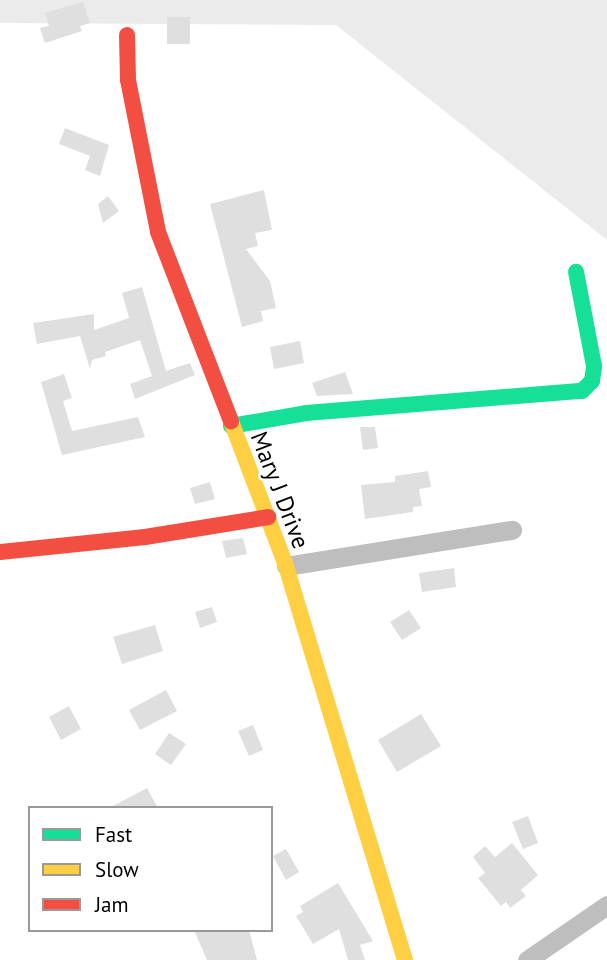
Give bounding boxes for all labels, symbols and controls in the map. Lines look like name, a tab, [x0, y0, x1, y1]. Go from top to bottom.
street label: Mary J Drive	[244, 427, 316, 553]
legend	[28, 806, 273, 932]
text: Fast	[95, 821, 132, 848]
text: Slow	[95, 856, 139, 883]
text: Jam	[95, 891, 129, 918]

